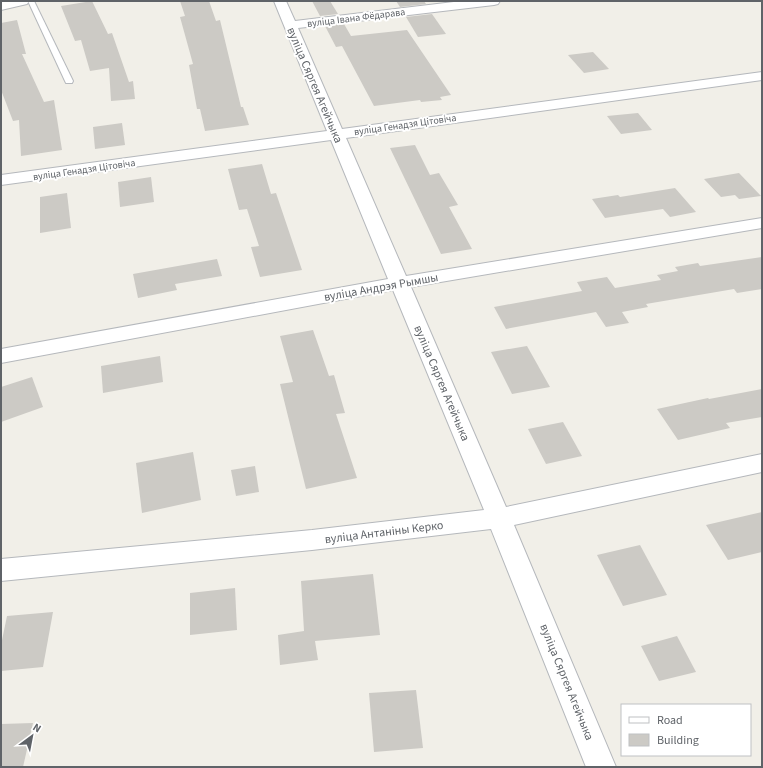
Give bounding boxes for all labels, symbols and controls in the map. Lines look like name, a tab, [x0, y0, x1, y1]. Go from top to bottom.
street label: вуліца Івана Фёдарава	[306, 5, 406, 31]
street label: вуліца Сяргея Агейчыка	[282, 25, 347, 146]
street label: вуліца Генадзя Цітовіча	[353, 111, 457, 139]
street label: вуліца Генадзя Цітовіча	[32, 156, 136, 184]
street label: вуліца Андрэя Рымшы	[323, 269, 440, 306]
street label: вуліца Сяргея Агейчыка	[409, 323, 474, 444]
street label: вуліца Антаніны Керко	[324, 517, 444, 548]
street label: вуліца Сяргея Агейчыка	[535, 621, 598, 743]
legend	[621, 704, 751, 756]
text: Road	[657, 712, 683, 729]
north arrow	[12, 716, 52, 756]
text: N	[30, 720, 44, 736]
text: Building	[657, 732, 699, 749]

